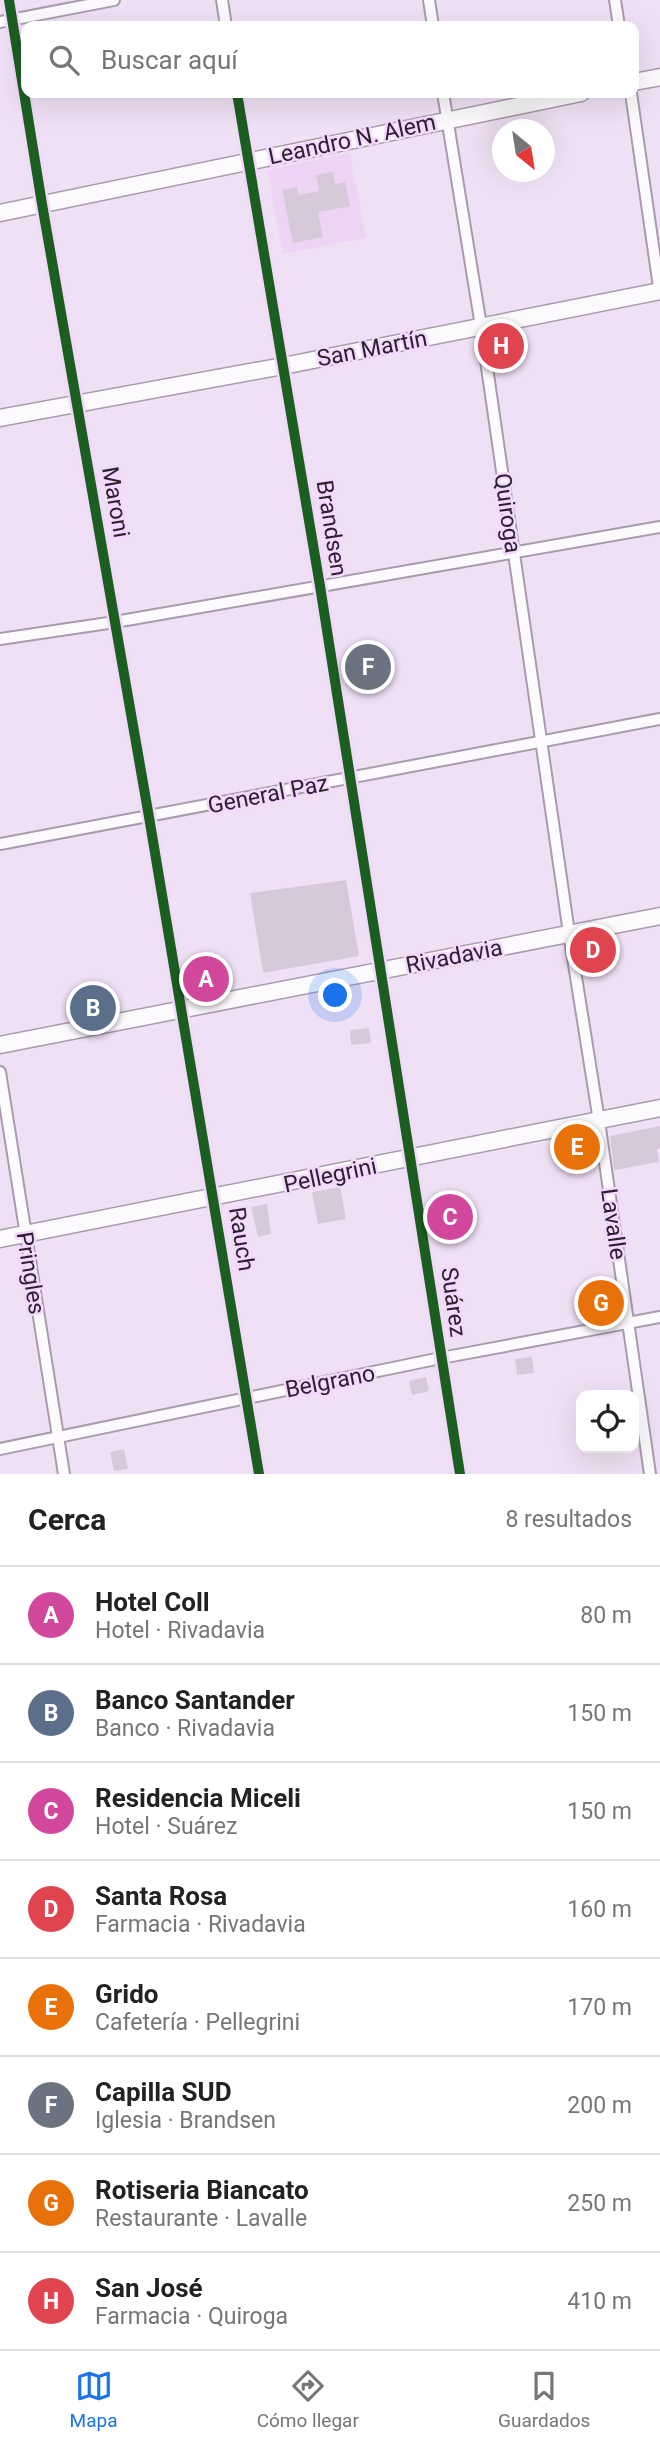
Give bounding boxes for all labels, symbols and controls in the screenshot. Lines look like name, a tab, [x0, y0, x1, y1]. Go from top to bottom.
search box	[21, 21, 639, 98]
icon: search	[45, 41, 83, 79]
text: Buscar aquí	[101, 45, 238, 75]
street label: Leandro N. Alem	[266, 109, 438, 170]
north arrow	[492, 119, 555, 182]
pin: H	[478, 320, 524, 372]
street label: San Martín	[315, 325, 429, 372]
street label: Maroni	[96, 464, 135, 540]
street label: Quiroga	[489, 471, 526, 555]
street label: Brandsen	[311, 478, 352, 578]
pin: F	[345, 641, 391, 693]
street label: General Paz	[206, 770, 331, 819]
pin: D	[570, 924, 616, 976]
street label: Rivadavia	[404, 934, 505, 979]
pin: A	[183, 953, 229, 1005]
your location	[318, 978, 352, 1012]
pin: B	[70, 982, 116, 1034]
pin: E	[554, 1121, 600, 1173]
street label: Pellegrini	[281, 1152, 379, 1199]
street label: Lavalle	[595, 1187, 632, 1261]
pin: C	[427, 1191, 473, 1243]
street label: Rauch	[223, 1205, 260, 1273]
street label: Pringles	[11, 1230, 50, 1316]
street label: Suárez	[435, 1266, 472, 1339]
pin: G	[578, 1277, 624, 1329]
street label: Belgrano	[283, 1360, 377, 1403]
map controls	[576, 1390, 639, 1453]
button: locate	[576, 1390, 639, 1453]
text: Cerca	[28, 1502, 106, 1537]
text: 8 resultados	[505, 1506, 632, 1533]
text: Hotel Coll	[95, 1587, 210, 1617]
text: A	[43, 1602, 59, 1629]
text: 80 m	[580, 1602, 632, 1629]
text: Hotel · Rivadavia	[95, 1617, 265, 1644]
text: Banco Santander	[95, 1685, 295, 1715]
text: B	[44, 1700, 58, 1727]
text: 150 m	[567, 1700, 632, 1727]
text: Banco · Rivadavia	[95, 1715, 275, 1742]
text: Residencia Miceli	[95, 1783, 301, 1813]
text: C	[43, 1798, 59, 1825]
text: 150 m	[567, 1798, 632, 1825]
text: Hotel · Suárez	[95, 1813, 237, 1840]
text: Santa Rosa	[95, 1881, 227, 1911]
text: D	[44, 1896, 58, 1923]
text: 160 m	[567, 1896, 632, 1923]
text: Farmacia · Rivadavia	[95, 1911, 306, 1938]
text: Grido	[95, 1979, 158, 2009]
text: E	[45, 1994, 57, 2021]
text: 170 m	[567, 1994, 632, 2021]
text: Cafetería · Pellegrini	[95, 2009, 300, 2036]
text: Capilla SUD	[95, 2077, 232, 2107]
text: F	[45, 2092, 57, 2119]
text: 200 m	[567, 2092, 632, 2119]
text: Iglesia · Brandsen	[95, 2107, 276, 2134]
text: Rotiseria Biancato	[95, 2175, 309, 2205]
text: G	[43, 2190, 59, 2217]
text: 250 m	[567, 2190, 632, 2217]
text: Restaurante · Lavalle	[95, 2205, 307, 2232]
text: San José	[95, 2273, 203, 2303]
text: H	[43, 2288, 59, 2315]
text: 410 m	[567, 2288, 632, 2315]
text: Farmacia · Quiroga	[95, 2303, 288, 2330]
tab: Mapa	[70, 2367, 118, 2432]
tab: Cómo llegar	[257, 2367, 359, 2432]
tab: Guardados	[498, 2367, 590, 2432]

